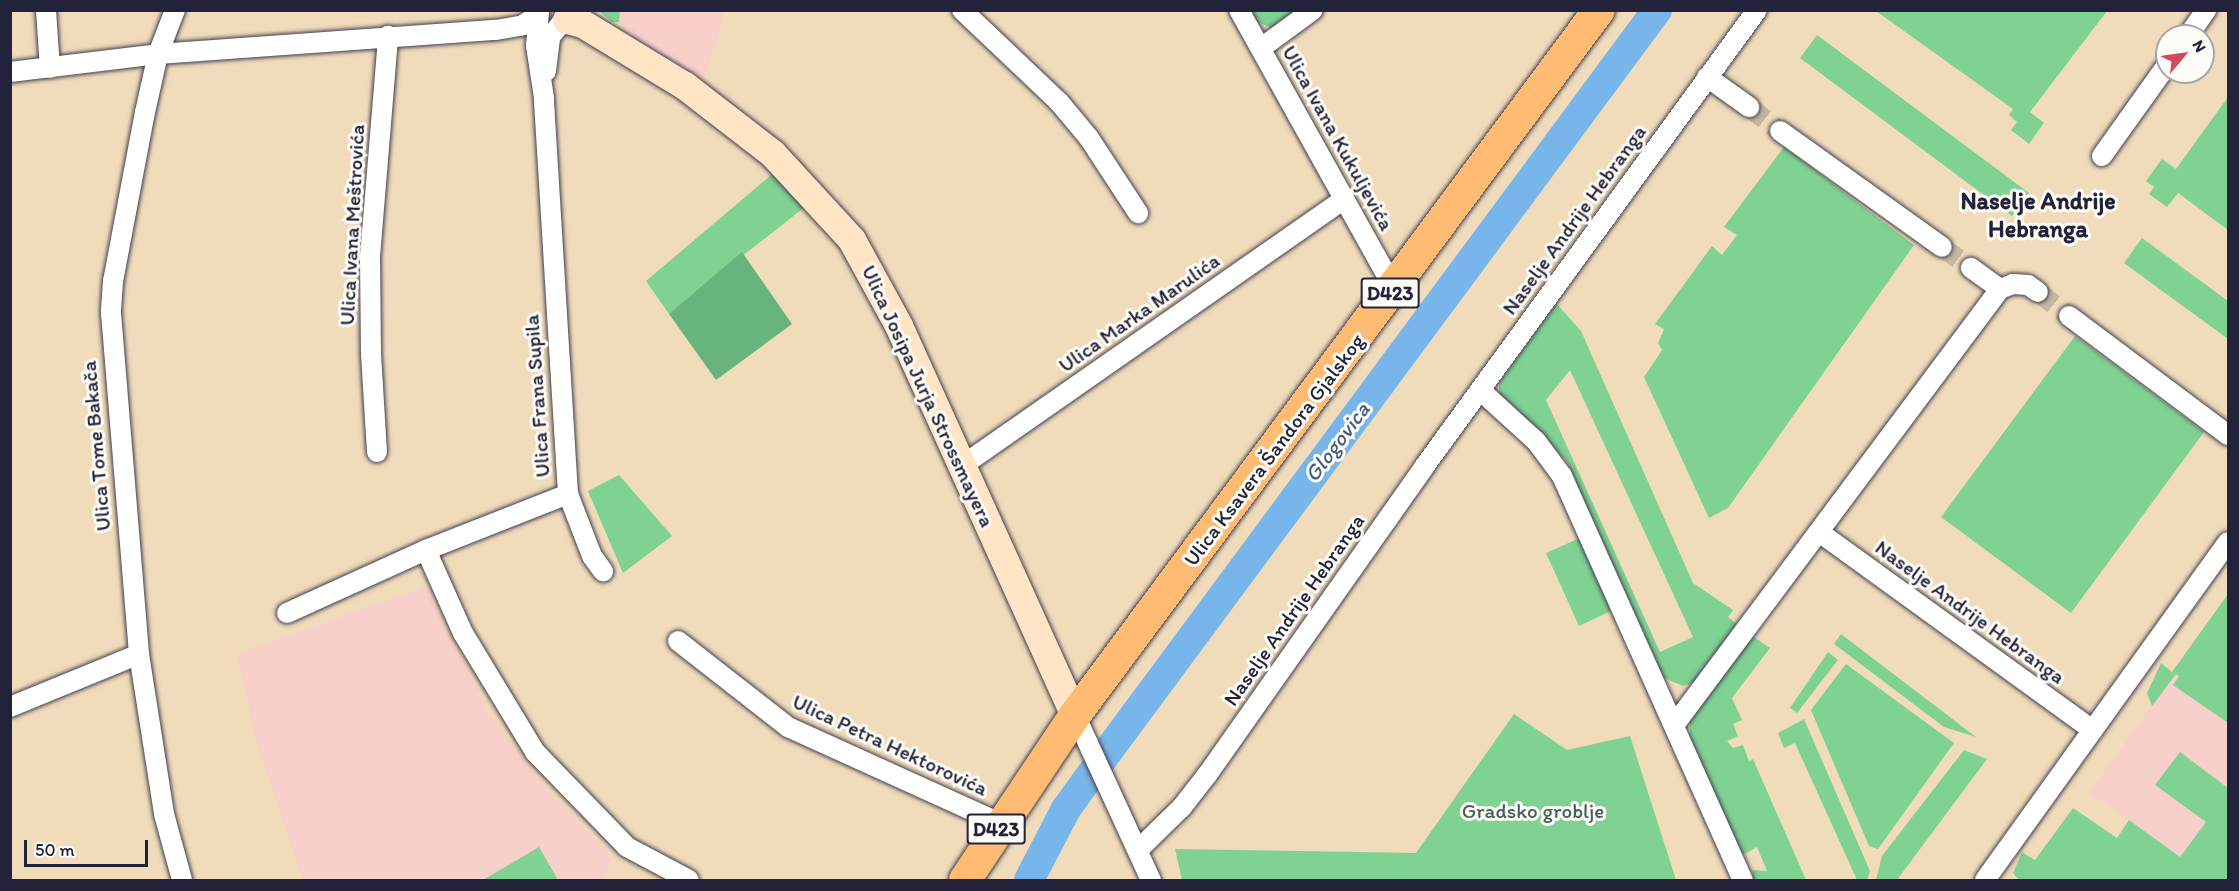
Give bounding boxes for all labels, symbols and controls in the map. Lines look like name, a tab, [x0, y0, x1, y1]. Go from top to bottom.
north arrow	[2155, 24, 2215, 84]
text: N	[2189, 37, 2210, 55]
street label: Ulica Ivana Kukuljevića	[1277, 41, 1399, 235]
street label: Naselje Andrije Hebranga	[1497, 120, 1651, 320]
street label: Ulica Ivana Meštrovića	[334, 123, 370, 327]
district label: Naselje Andrije Hebranga	[1960, 187, 2116, 243]
street label: Ulica Marka Marulića	[1054, 248, 1224, 378]
street label: Ulica Josipa Jurja Strossmayera	[856, 261, 1000, 531]
road number: D423	[1360, 276, 1420, 310]
street label: Ulica Frana Supila	[519, 314, 555, 478]
street label: Ulica Ksavera Šandora Gjalskog	[1178, 328, 1370, 572]
street label: Ulica Tome Bakača	[76, 361, 116, 531]
water label: Glogovica	[1299, 397, 1375, 487]
street label: Naselje Andrije Hebranga	[1218, 509, 1370, 711]
street label: Naselje Andrije Hebranga	[1870, 535, 2070, 689]
street label: Ulica Petra Hektorovića	[789, 689, 991, 801]
park label: Gradsko groblje	[1462, 798, 1604, 824]
road number: D423	[966, 812, 1026, 846]
scale bar	[27, 828, 152, 866]
text: 50 m	[35, 839, 75, 861]

